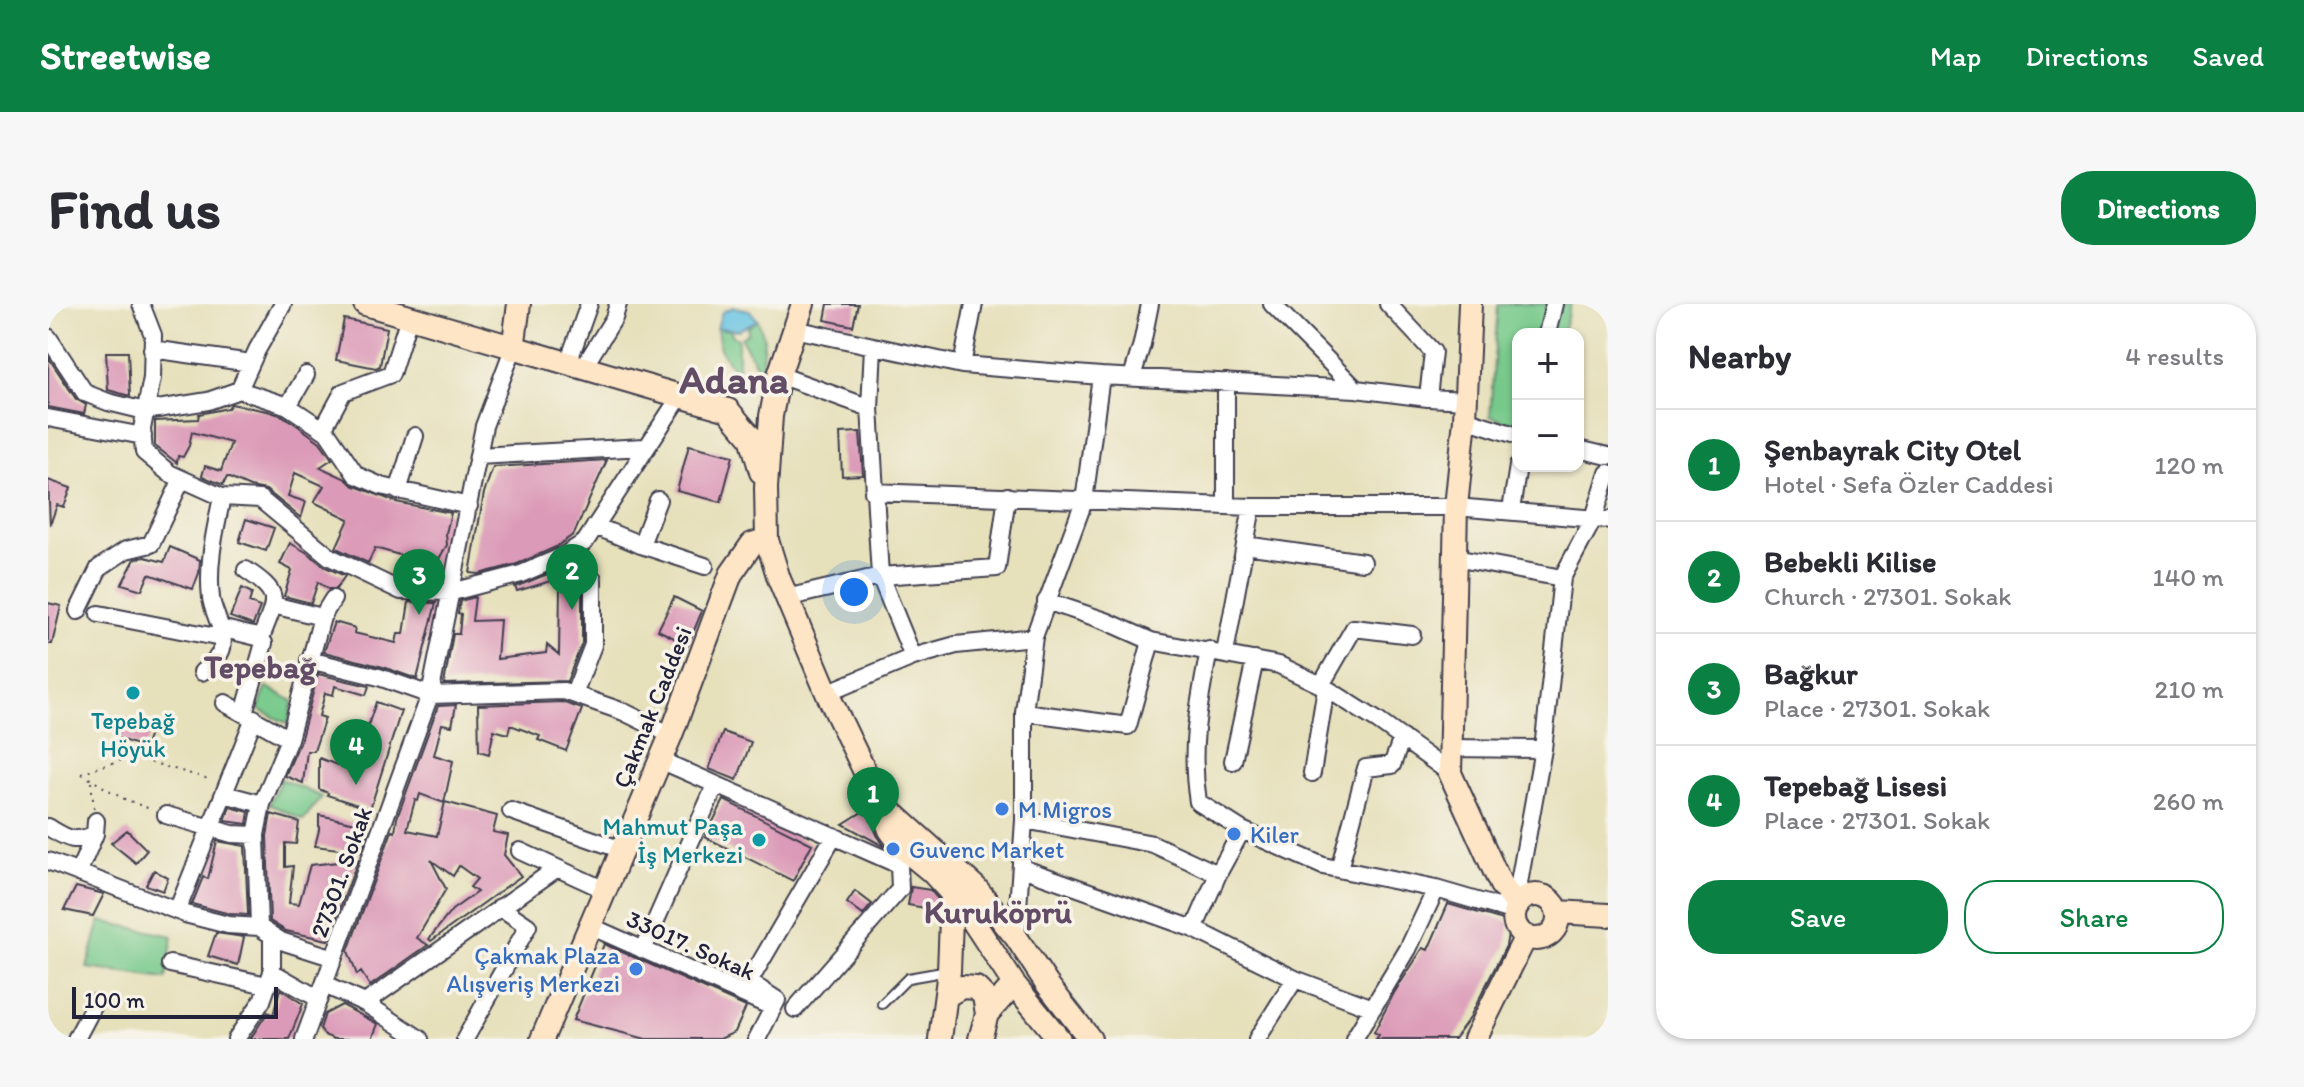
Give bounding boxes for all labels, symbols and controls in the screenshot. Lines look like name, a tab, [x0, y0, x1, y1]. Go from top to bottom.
text: Streetwise	[40, 33, 211, 79]
text: Map	[1930, 39, 1981, 73]
text: Directions	[2025, 39, 2149, 73]
text: Saved	[2193, 39, 2264, 73]
button: Directions	[2061, 171, 2256, 245]
text: Find us	[48, 175, 221, 242]
map controls	[1512, 328, 1584, 472]
button: +	[1512, 328, 1584, 400]
text: Nearby	[1688, 336, 1791, 377]
text: 4 results	[2125, 340, 2224, 372]
district label: Adana	[679, 355, 789, 403]
button: −	[1512, 400, 1584, 472]
text: Şenbayrak City Otel	[1764, 431, 2021, 468]
text: 1	[1708, 449, 1720, 481]
text: 120 m	[2155, 449, 2224, 481]
text: Hotel · Sefa Özler Caddesi	[1764, 468, 2054, 500]
text: Bebekli Kilise	[1764, 543, 1937, 580]
pin: 2	[546, 544, 598, 610]
pin: 3	[393, 549, 445, 615]
text: 2	[1707, 561, 1721, 593]
text: 140 m	[2153, 561, 2224, 593]
your location	[834, 572, 874, 612]
text: Church · 27301. Sokak	[1764, 580, 2012, 612]
street label: Çakmak Caddesi	[606, 622, 698, 792]
district label: Tepebağ	[203, 648, 317, 686]
text: Bağkur	[1764, 655, 1858, 692]
text: 3	[1707, 673, 1721, 705]
text: 210 m	[2155, 673, 2224, 705]
marker: Tepebağ Höyük	[124, 684, 142, 702]
text: Place · 27301. Sokak	[1764, 692, 1990, 724]
place label: Tepebağ Höyük	[91, 706, 176, 763]
pin: 4	[330, 719, 382, 785]
pin: 1	[847, 767, 899, 833]
text: Tepebağ Lisesi	[1764, 767, 1947, 804]
text: 4	[1706, 785, 1722, 817]
text: 260 m	[2153, 785, 2224, 817]
place label: M Migros	[1018, 795, 1112, 824]
marker: M Migros	[993, 800, 1011, 818]
street label: 27301. Sokak	[304, 803, 378, 941]
text: Place · 27301. Sokak	[1764, 804, 1990, 836]
place label: Mahmut Paşa İş Merkezi	[603, 812, 743, 869]
place label: Kiler	[1250, 820, 1299, 849]
marker: Kiler	[1225, 825, 1243, 843]
marker: Mahmut Paşa İş Merkezi	[750, 831, 768, 849]
place label: Guvenc Market	[909, 835, 1064, 864]
marker: Guvenc Market	[884, 840, 902, 858]
button: Save	[1688, 880, 1948, 954]
button: Share	[1964, 880, 2224, 954]
district label: Kuruköprü	[924, 893, 1072, 931]
street label: 33017. Sokak	[622, 904, 760, 986]
place label: Çakmak Plaza Alışveriş Merkezi	[447, 941, 620, 998]
marker: Çakmak Plaza Alışveriş Merkezi	[627, 960, 645, 978]
scale bar	[72, 983, 278, 1019]
text: 100 m	[84, 987, 145, 1014]

